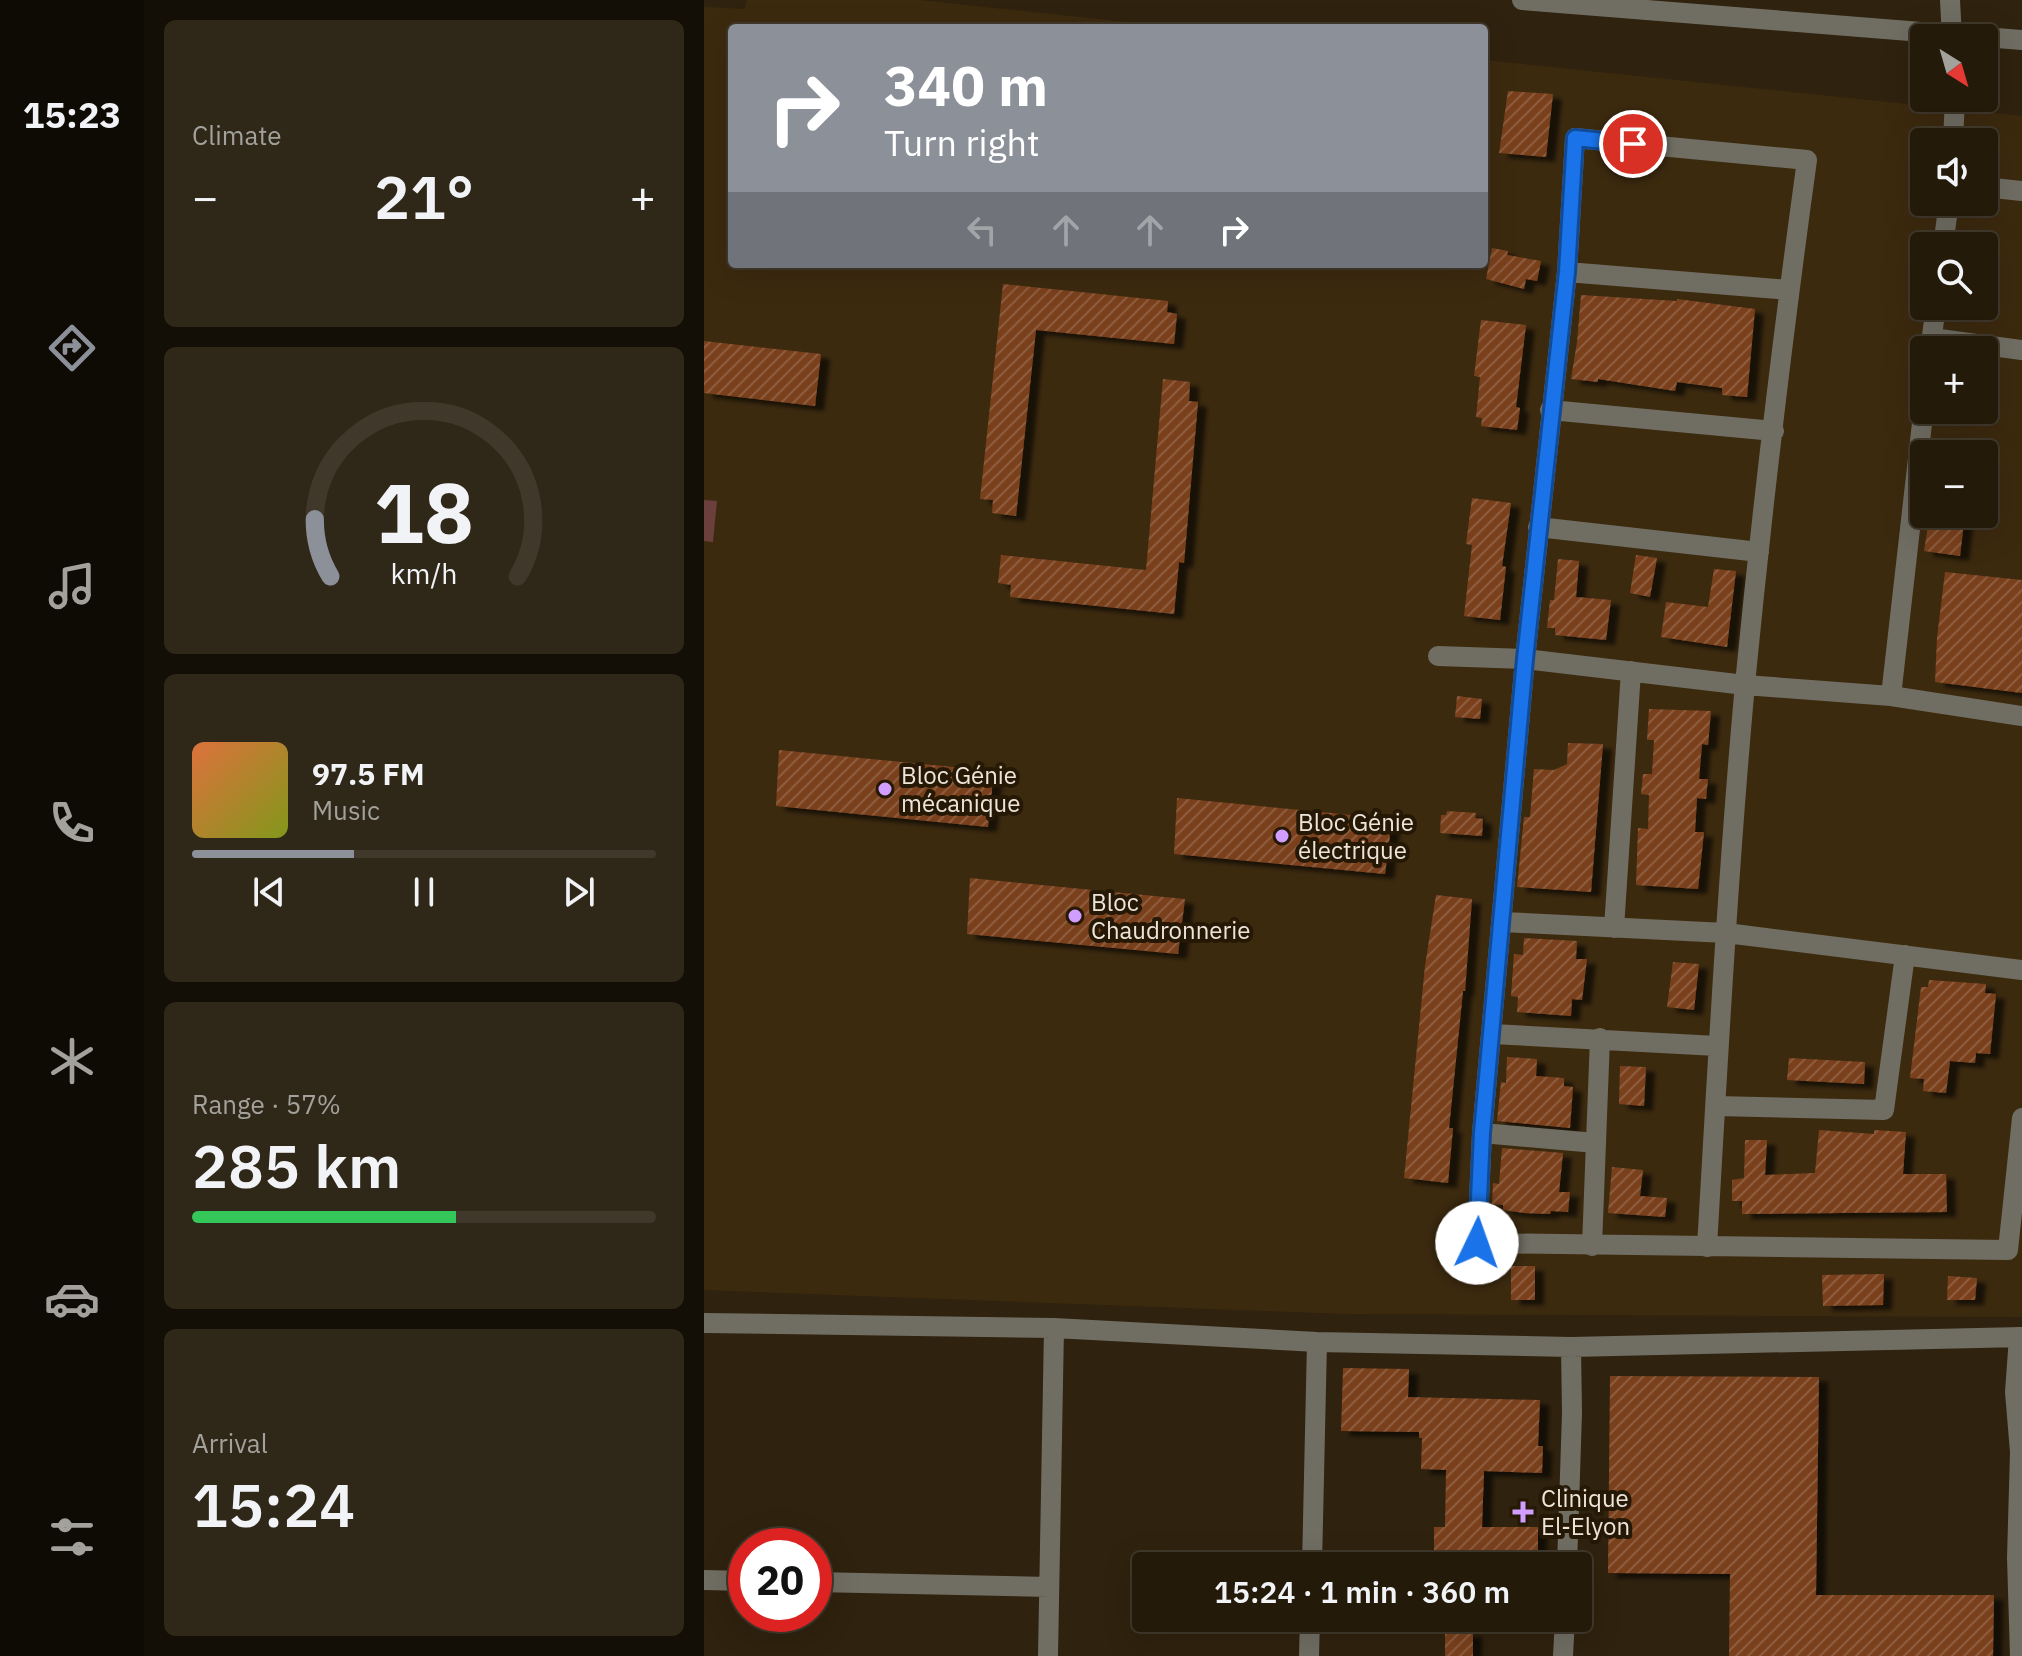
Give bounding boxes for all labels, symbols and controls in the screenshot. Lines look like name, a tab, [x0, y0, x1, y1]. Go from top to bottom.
north arrow	[1910, 24, 1998, 112]
map controls	[1910, 24, 1998, 528]
text: 340 m	[884, 49, 1048, 121]
icon: right	[752, 56, 856, 160]
text: 15:23	[23, 91, 121, 138]
pin	[1599, 110, 1667, 178]
text: Climate	[192, 118, 282, 152]
text: Turn right	[884, 119, 1040, 166]
icon: arrive	[1611, 122, 1655, 166]
button: sound	[1910, 128, 1998, 216]
text: 21°	[374, 157, 474, 236]
text: −	[192, 168, 218, 225]
text: +	[630, 168, 656, 225]
icon: left	[960, 208, 1004, 252]
icon: ahead	[1044, 208, 1088, 252]
icon: ahead	[1128, 208, 1172, 252]
icon: right	[1212, 208, 1256, 252]
button: search	[1910, 232, 1998, 320]
icon: directions	[44, 320, 100, 376]
button: +	[1910, 336, 1998, 424]
button: −	[1910, 440, 1998, 528]
text: 18	[374, 457, 474, 565]
text: km/h	[390, 555, 458, 592]
icon: music	[44, 558, 100, 614]
text: 97.5 FM	[312, 754, 425, 793]
place label: Bloc Génie mécanique	[901, 759, 1020, 819]
marker: Bloc Génie mécanique	[876, 780, 894, 798]
text: Music	[312, 793, 380, 827]
icon: phone	[44, 795, 100, 851]
place label: Bloc Génie électrique	[1298, 806, 1414, 866]
marker: Bloc Génie électrique	[1273, 827, 1291, 845]
icon: previous	[247, 870, 291, 914]
icon: pause	[402, 870, 446, 914]
icon: next	[557, 870, 601, 914]
place label: Bloc Chaudronnerie	[1091, 886, 1250, 946]
marker: Bloc Chaudronnerie	[1066, 907, 1084, 925]
icon: climate	[44, 1033, 100, 1089]
text: Range · 57%	[192, 1087, 341, 1121]
text: 285 km	[192, 1126, 401, 1205]
position arrow	[1435, 1201, 1519, 1285]
icon: car	[44, 1271, 100, 1327]
text: Arrival	[192, 1426, 268, 1460]
text: 15:24	[192, 1465, 355, 1544]
place label: Clinique El-Elyon	[1541, 1482, 1630, 1542]
marker: Clinique El-Elyon	[1512, 1501, 1534, 1523]
icon: filters	[44, 1509, 100, 1565]
speed limit sign: 20	[728, 1528, 832, 1632]
text: 15:24 · 1 min · 360 m	[1214, 1572, 1510, 1611]

